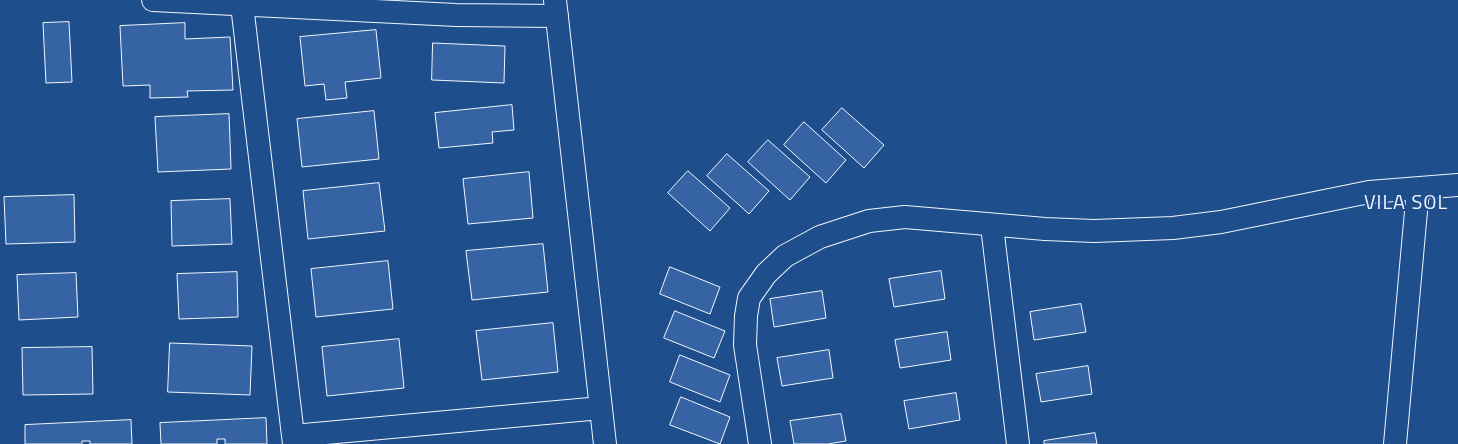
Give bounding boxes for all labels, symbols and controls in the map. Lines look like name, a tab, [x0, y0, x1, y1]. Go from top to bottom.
district label: VILA SOL	[1363, 192, 1449, 216]

